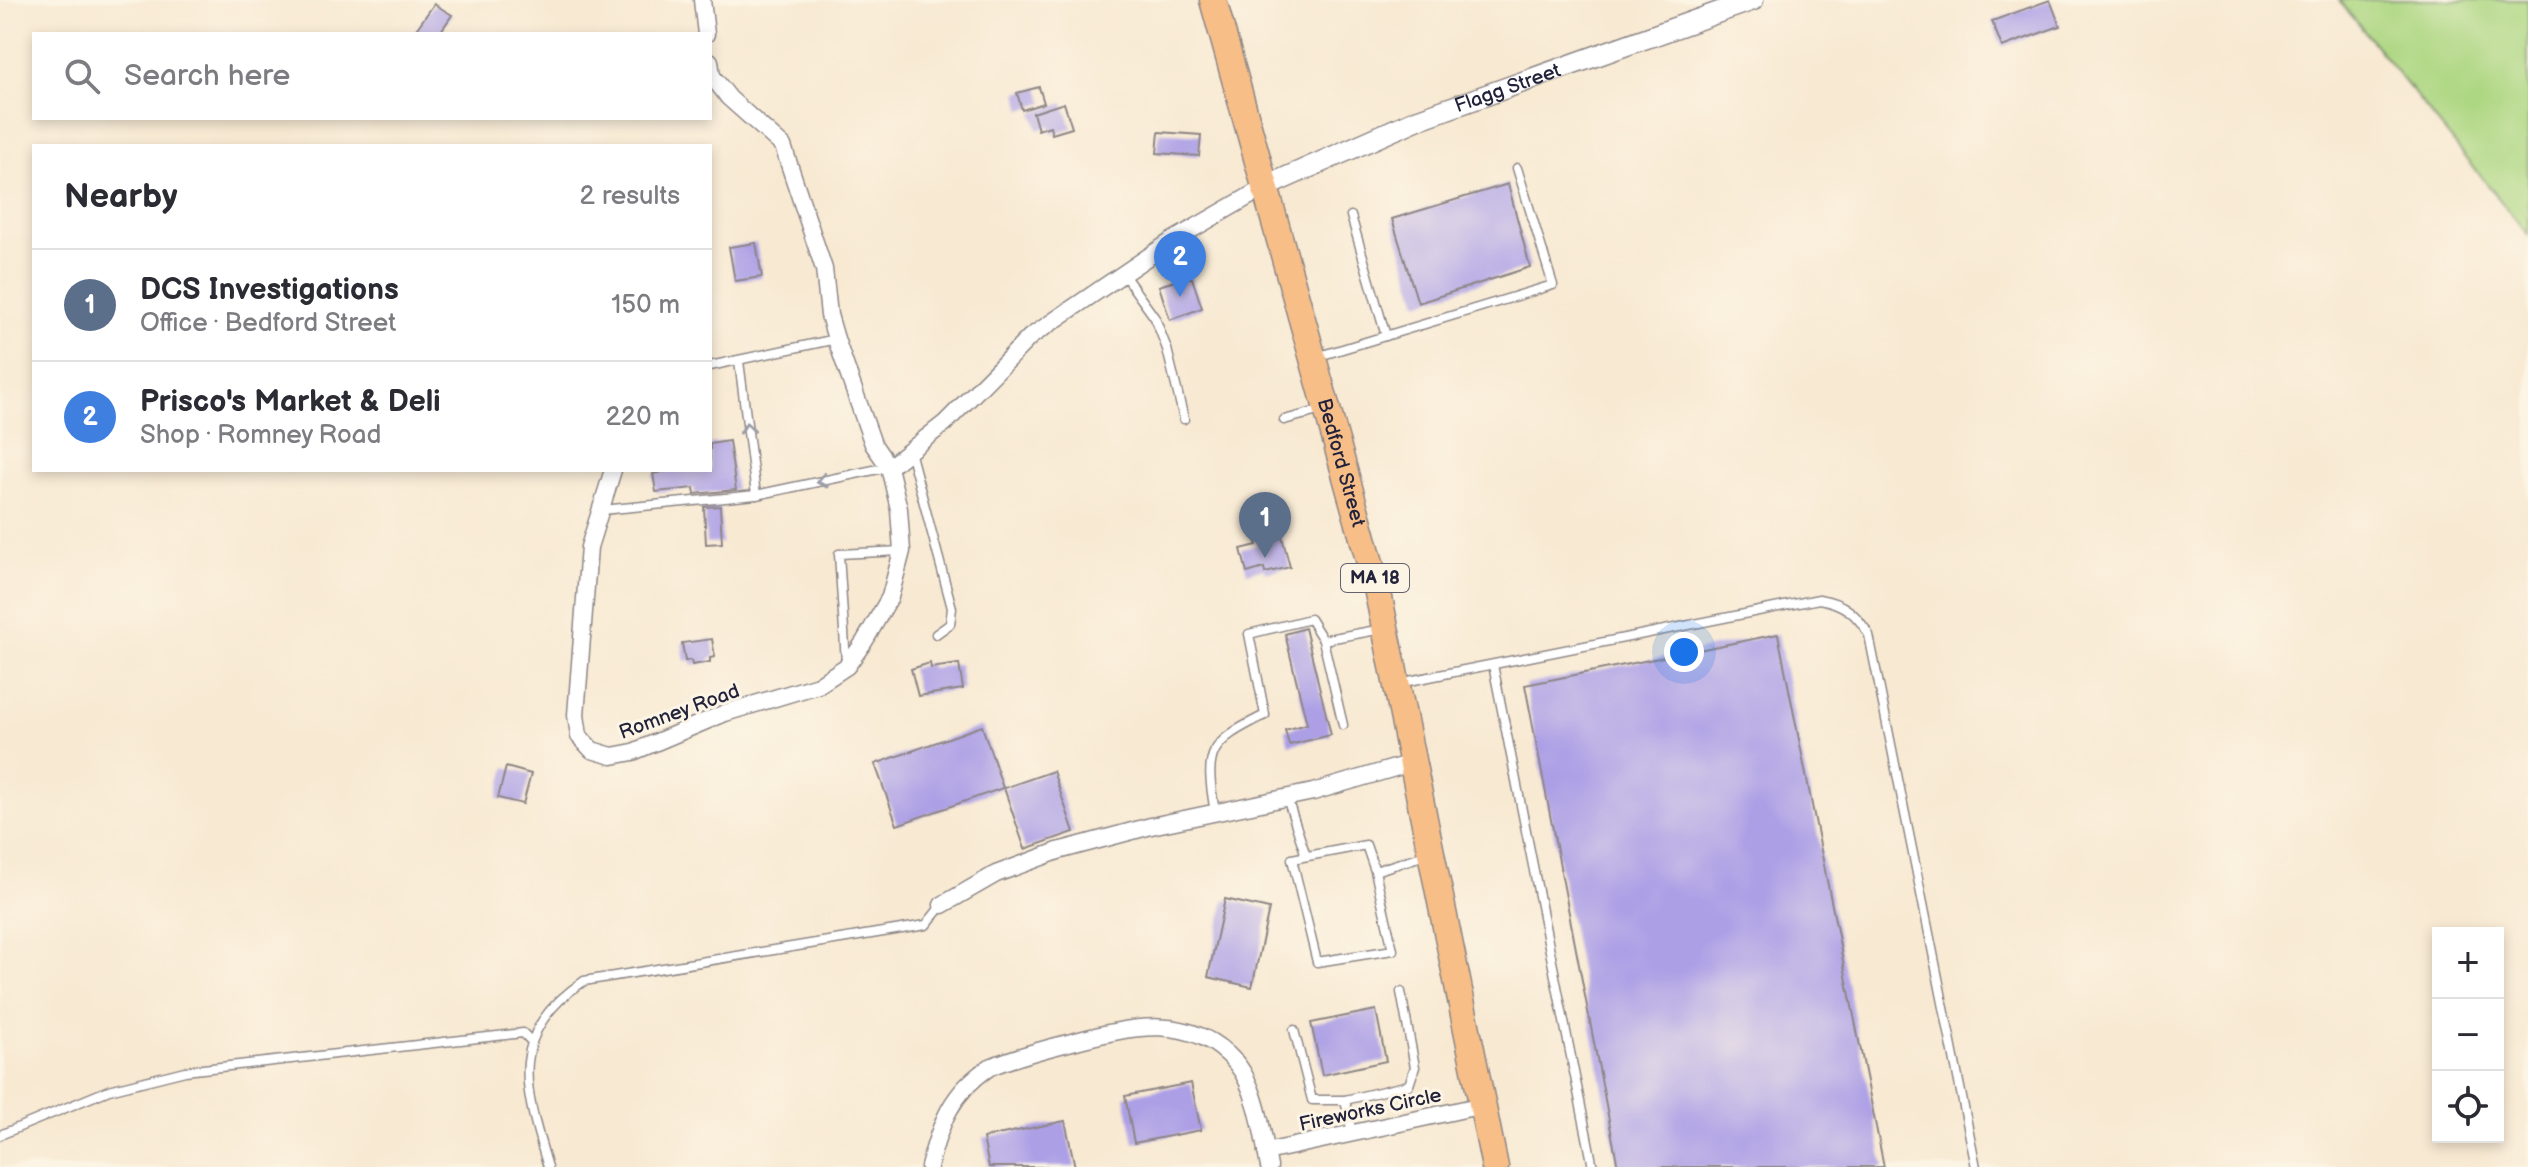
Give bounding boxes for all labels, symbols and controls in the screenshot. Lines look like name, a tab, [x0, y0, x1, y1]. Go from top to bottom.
search box	[32, 32, 712, 120]
icon: search	[60, 54, 104, 98]
text: Search here	[124, 58, 290, 94]
street label: Flagg Street	[1452, 59, 1564, 118]
text: Nearby	[64, 176, 178, 217]
text: 2 results	[580, 181, 680, 212]
pin: 2	[1154, 231, 1206, 297]
text: DCS Investigations	[140, 272, 399, 308]
text: 1	[85, 290, 95, 321]
text: 150 m	[611, 290, 680, 321]
text: Office · Bedford Street	[140, 308, 396, 339]
text: Prisco's Market & Deli	[140, 384, 441, 420]
street label: Bedford Street	[1312, 396, 1370, 529]
text: 2	[82, 402, 98, 433]
text: 220 m	[606, 402, 680, 433]
text: Shop · Romney Road	[140, 420, 381, 451]
one-way arrow	[739, 421, 756, 434]
one-way arrow	[816, 472, 829, 489]
pin: 1	[1239, 492, 1291, 558]
road number: MA 18	[1341, 564, 1409, 592]
your location	[1664, 632, 1704, 672]
street label: Romney Road	[616, 679, 743, 745]
map controls	[2432, 927, 2504, 1143]
button: +	[2432, 927, 2504, 999]
button: −	[2432, 999, 2504, 1071]
button: locate	[2432, 1071, 2504, 1143]
street label: Fireworks Circle	[1297, 1083, 1444, 1137]

